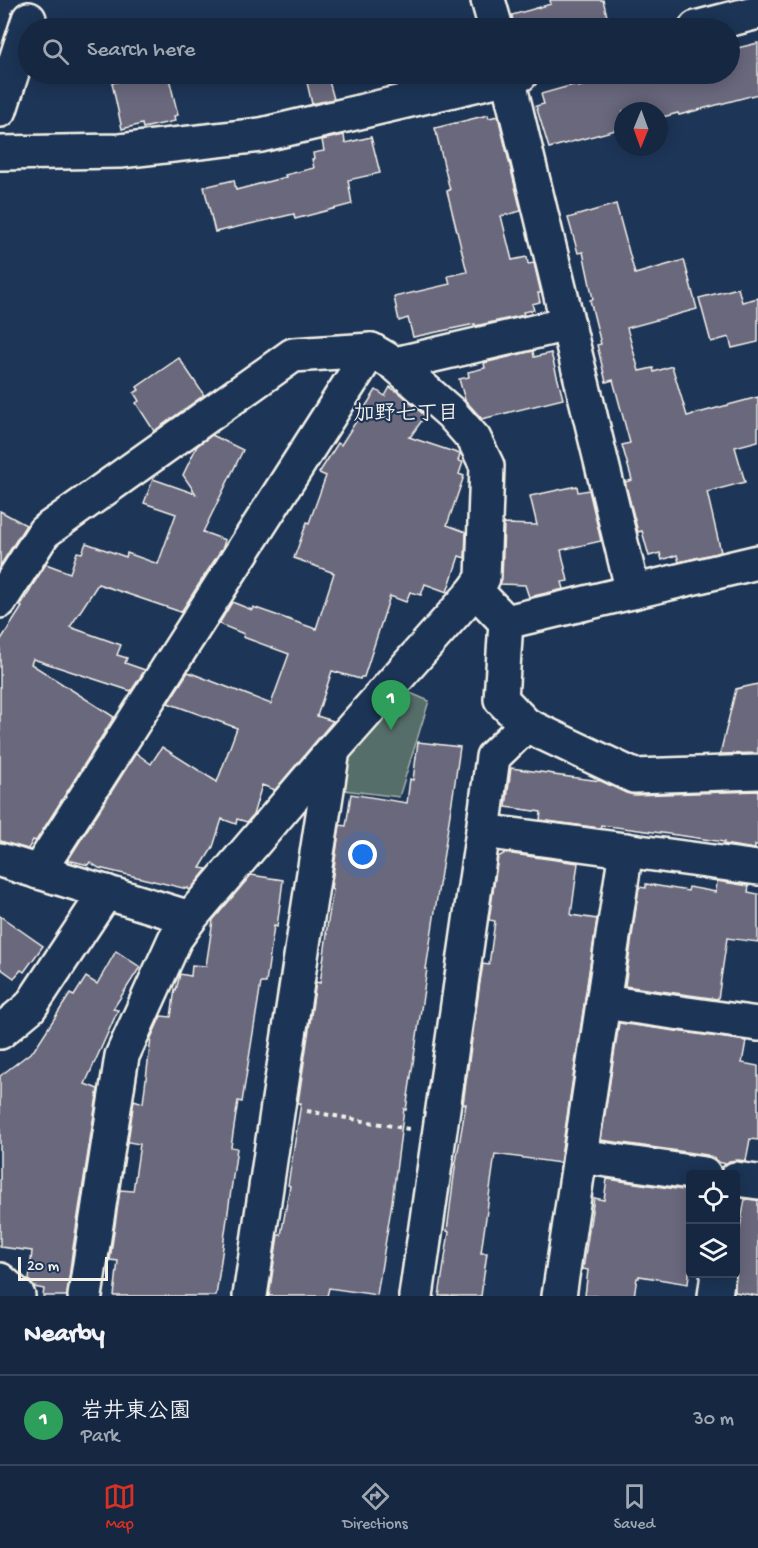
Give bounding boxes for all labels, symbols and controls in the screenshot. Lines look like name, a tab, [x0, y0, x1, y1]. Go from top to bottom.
search box	[18, 18, 740, 84]
icon: search	[39, 35, 72, 68]
text: Search here	[87, 38, 195, 64]
north arrow	[614, 102, 668, 156]
district label: 加野七丁目	[354, 402, 459, 428]
pin: 1	[372, 680, 410, 730]
your location	[348, 840, 377, 869]
map controls	[686, 1170, 740, 1278]
button: locate	[686, 1170, 740, 1224]
button: layers	[686, 1224, 740, 1278]
scale bar	[18, 1254, 108, 1282]
text: 20 m	[27, 1258, 59, 1277]
text: Nearby	[24, 1320, 105, 1351]
text: 岩井東公園	[81, 1400, 191, 1426]
text: 1	[39, 1409, 48, 1432]
text: 30 m	[693, 1409, 734, 1432]
text: Park	[81, 1426, 119, 1449]
tab: Map	[103, 1480, 136, 1535]
tab: Directions	[342, 1480, 408, 1535]
tab: Saved	[614, 1480, 655, 1535]

